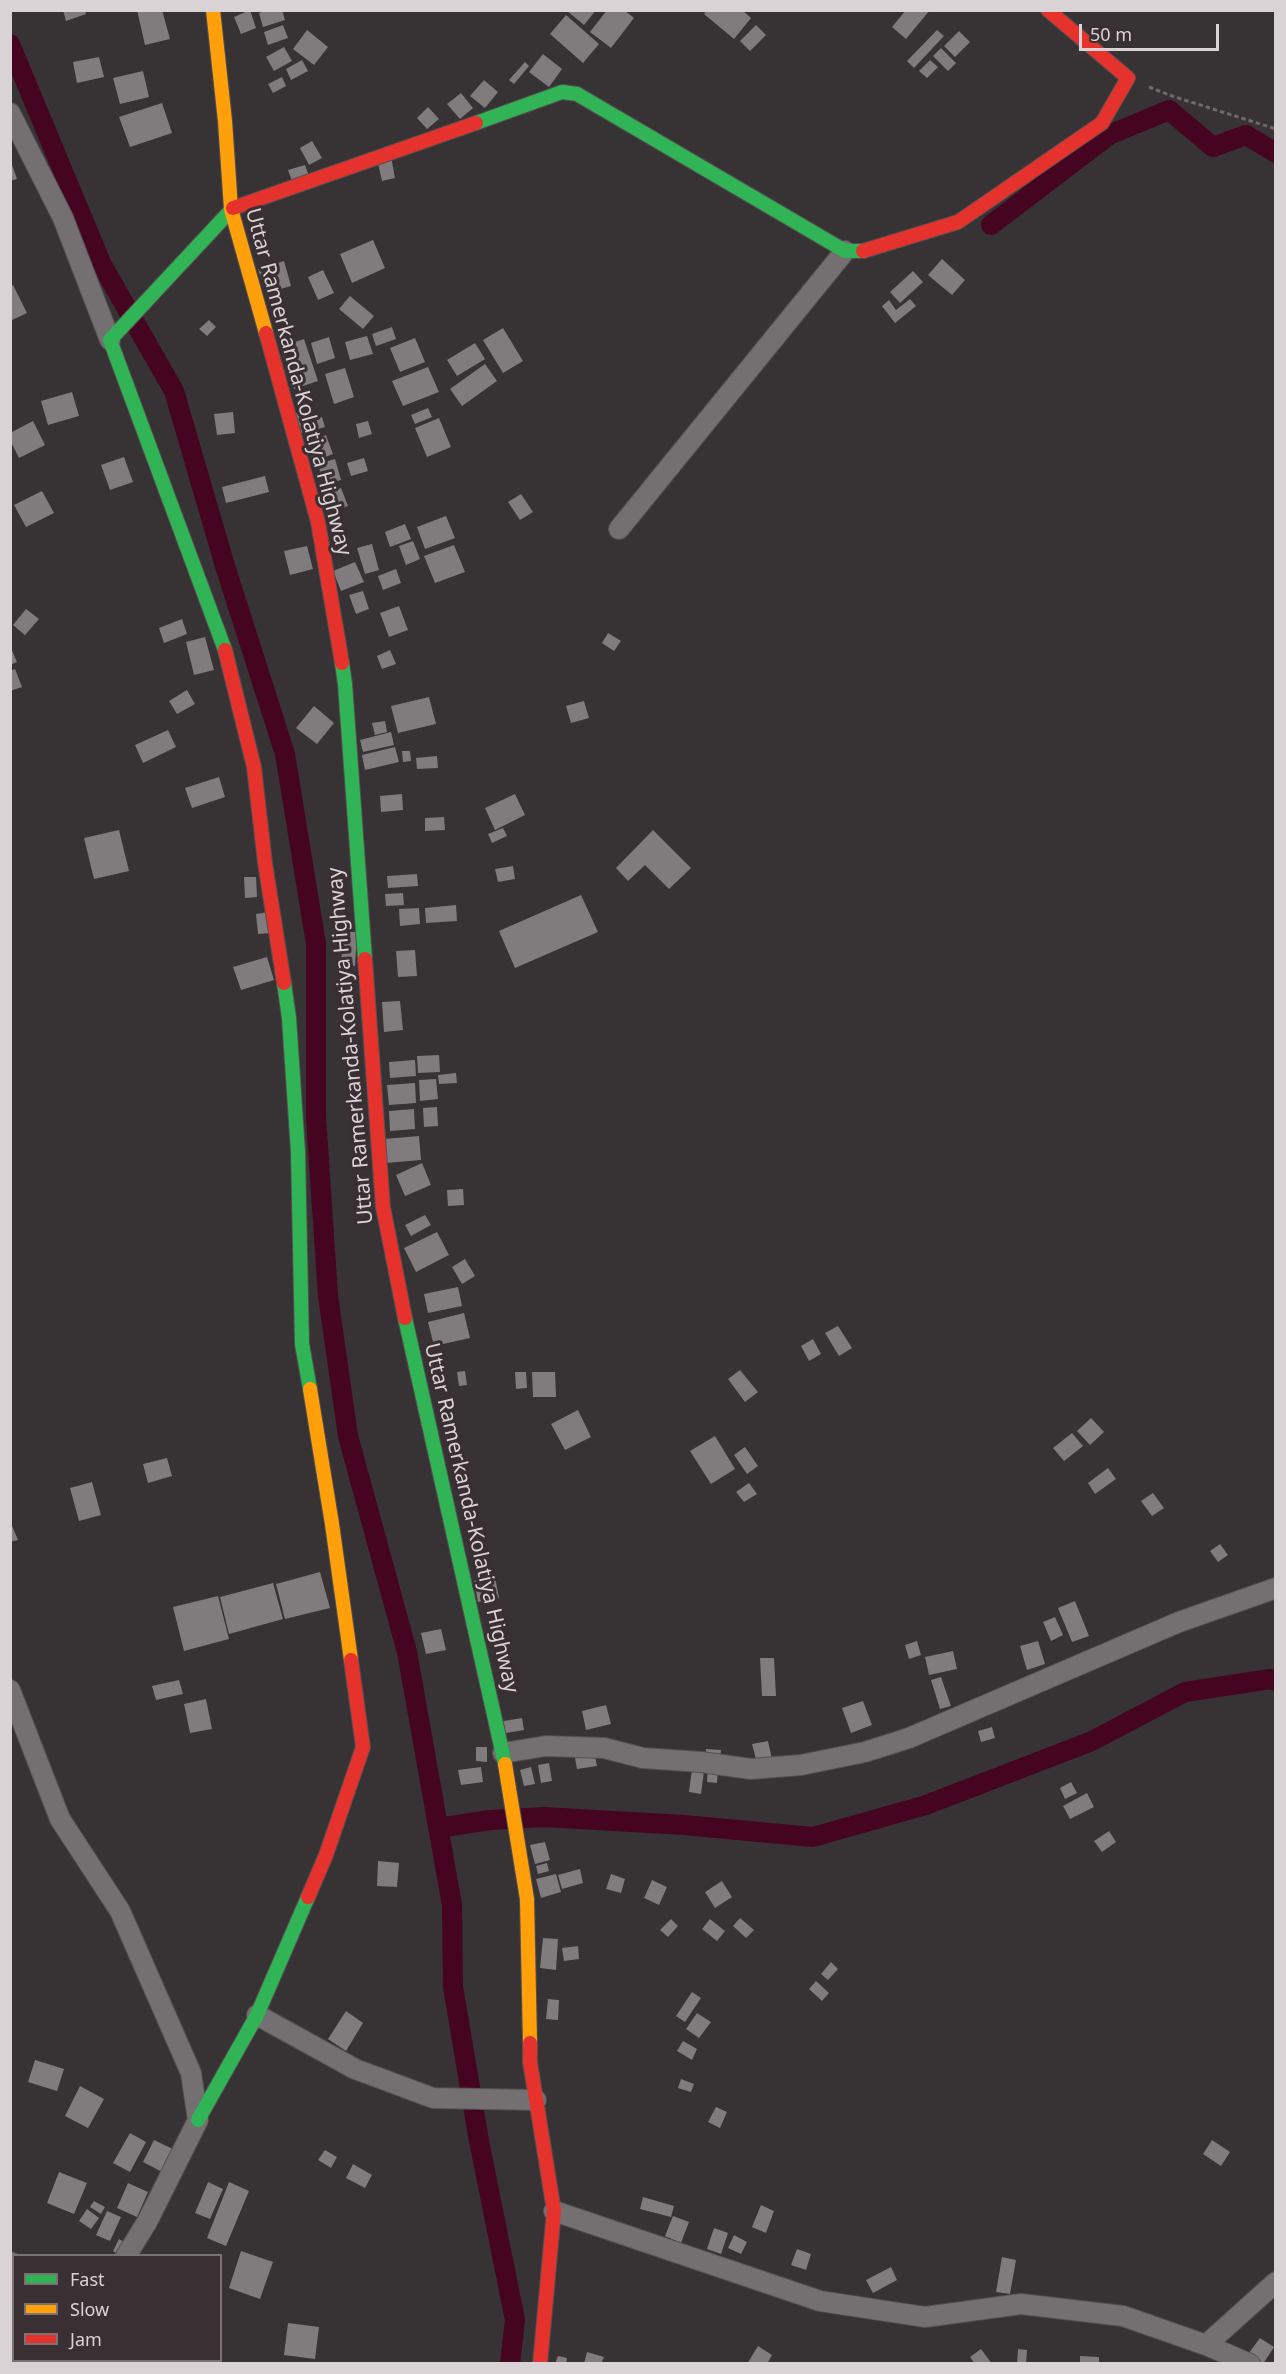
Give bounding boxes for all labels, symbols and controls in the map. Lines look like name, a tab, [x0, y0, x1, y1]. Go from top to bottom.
scale bar	[1082, 12, 1222, 50]
text: 50 m	[1090, 22, 1132, 46]
street label: Uttar Ramerkanda-Kolatiya Highway	[239, 206, 357, 558]
street label: Uttar Ramerkanda-Kolatiya Highway	[323, 866, 379, 1226]
street label: Uttar Ramerkanda-Kolatiya Highway	[418, 1340, 524, 1696]
legend	[12, 2254, 222, 2362]
text: Fast	[70, 2267, 105, 2291]
text: Slow	[70, 2297, 109, 2321]
text: Jam	[70, 2327, 102, 2351]

